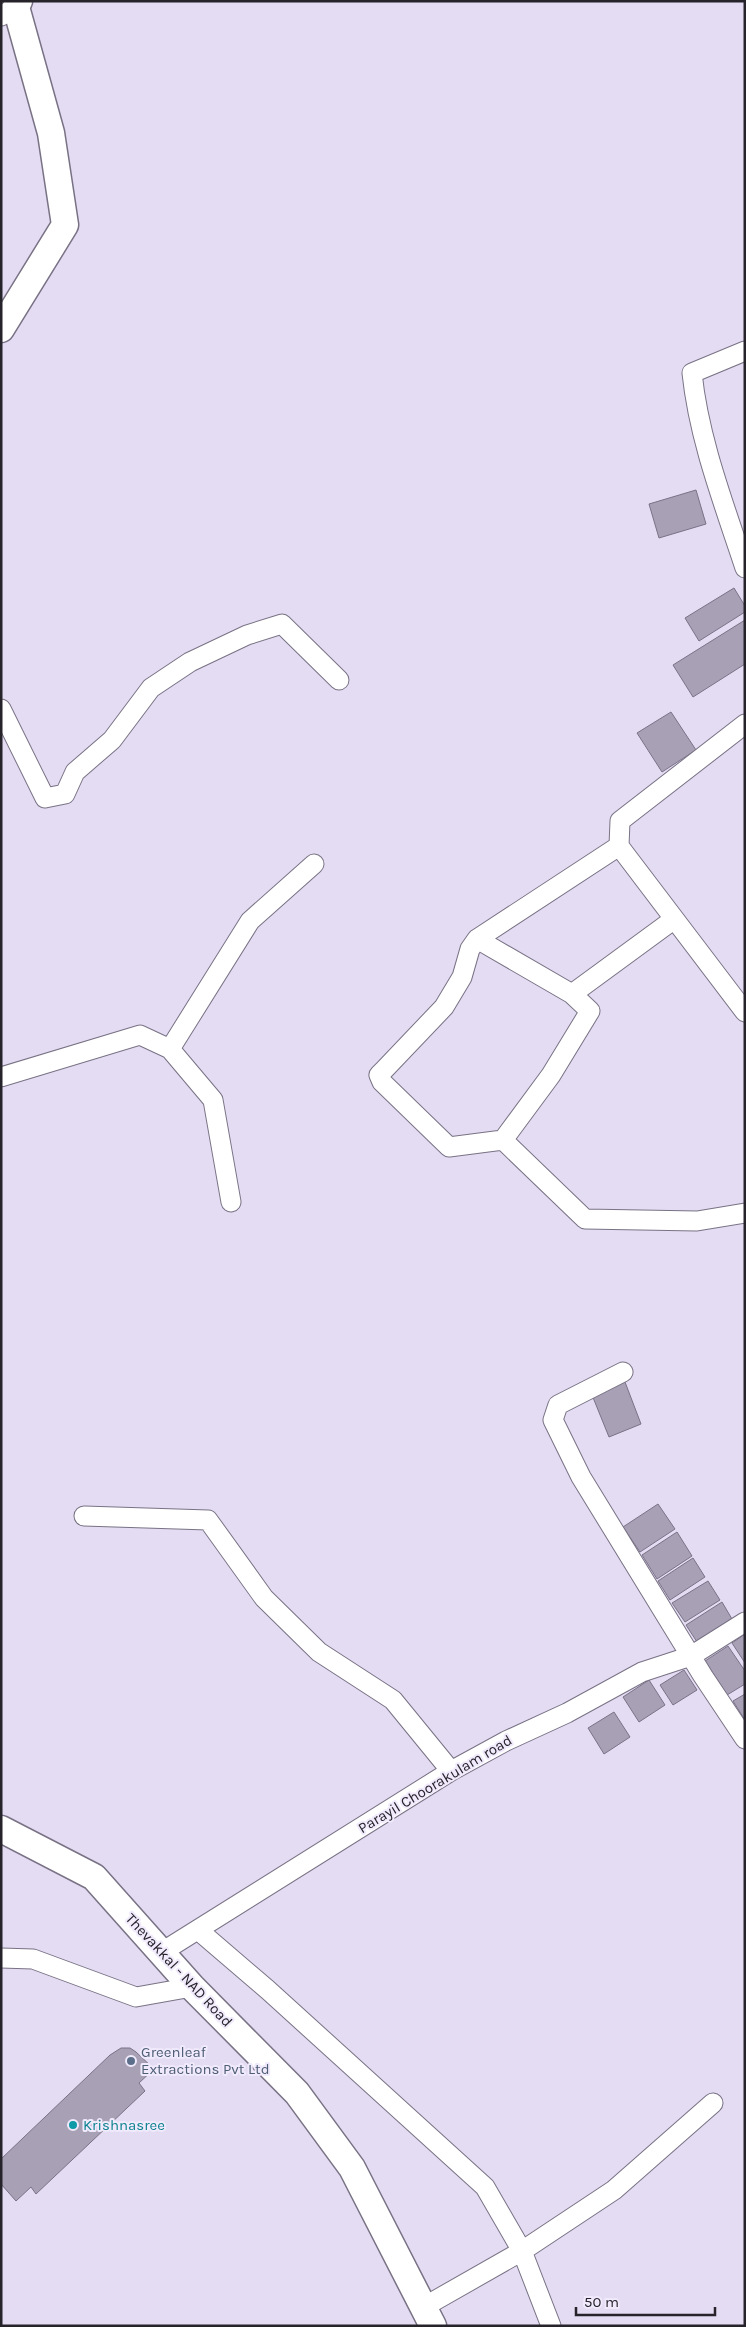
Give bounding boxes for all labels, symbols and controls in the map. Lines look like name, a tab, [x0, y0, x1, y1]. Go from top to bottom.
street label: Parayil Choorakulam road	[355, 1731, 515, 1837]
street label: Thevakkal - NAD Road	[122, 1910, 236, 2030]
place label: Greenleaf Extractions Pvt Ltd	[141, 2043, 270, 2078]
marker: Greenleaf Extractions Pvt Ltd	[125, 2055, 137, 2067]
place label: Krishnasree	[83, 2116, 165, 2134]
marker: Krishnasree	[67, 2119, 79, 2131]
scale bar	[576, 2284, 715, 2316]
text: 50 m	[584, 2293, 619, 2311]

